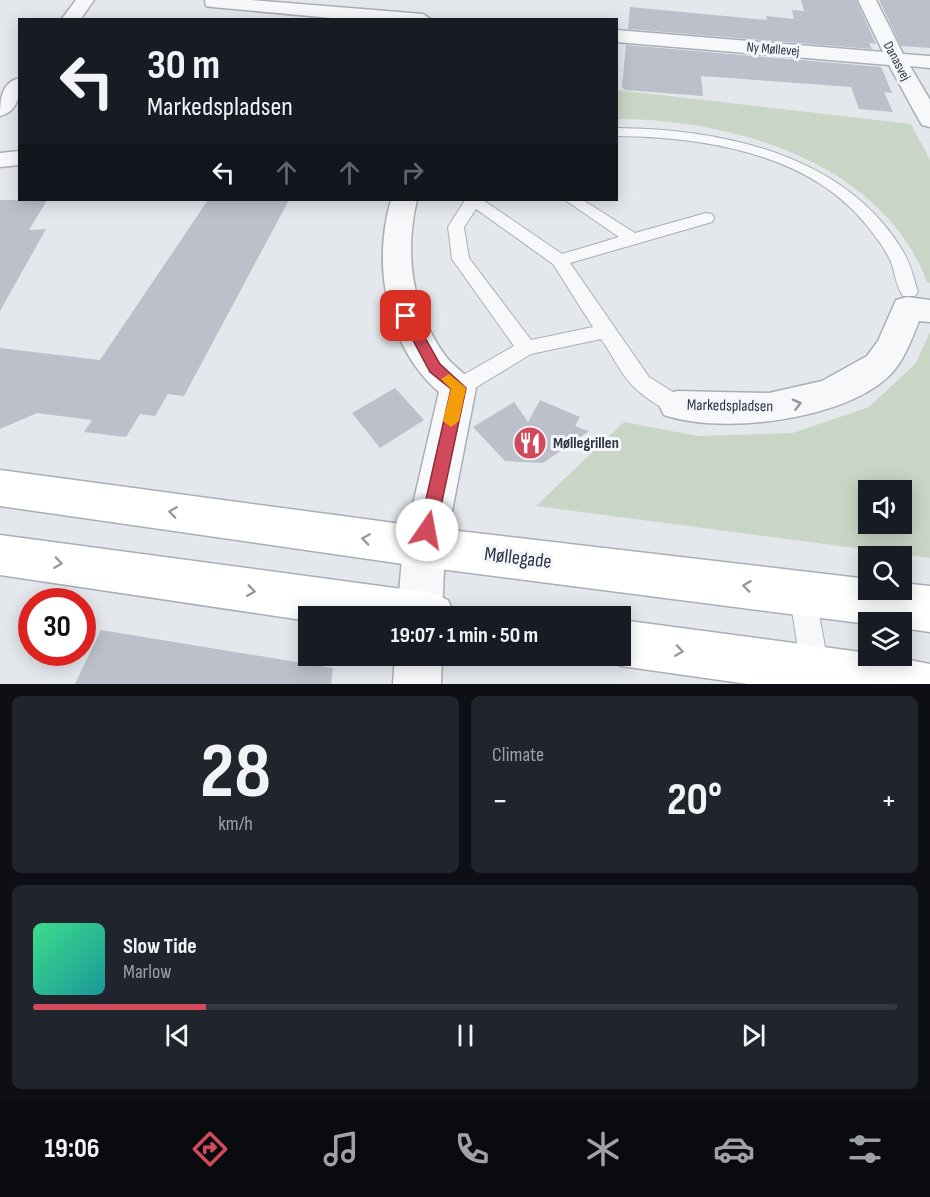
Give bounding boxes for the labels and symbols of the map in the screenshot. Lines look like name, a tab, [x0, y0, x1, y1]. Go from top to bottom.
street label: Ny Møllevej	[746, 38, 800, 60]
street label: Danasvej	[880, 38, 914, 84]
pin	[380, 290, 431, 341]
street label: Markedspladsen	[687, 396, 773, 416]
one-way arrow	[792, 399, 802, 411]
restaurant icon: Møllegrillen	[512, 425, 548, 461]
place label: Møllegrillen	[553, 434, 619, 453]
position arrow	[395, 498, 459, 562]
one-way arrow	[168, 506, 177, 518]
one-way arrow	[361, 533, 370, 545]
street label: Møllegade	[483, 542, 553, 574]
one-way arrow	[53, 557, 63, 569]
one-way arrow	[742, 581, 751, 593]
one-way arrow	[246, 584, 256, 596]
speed limit sign: 30	[18, 588, 96, 666]
one-way arrow	[674, 644, 684, 656]

